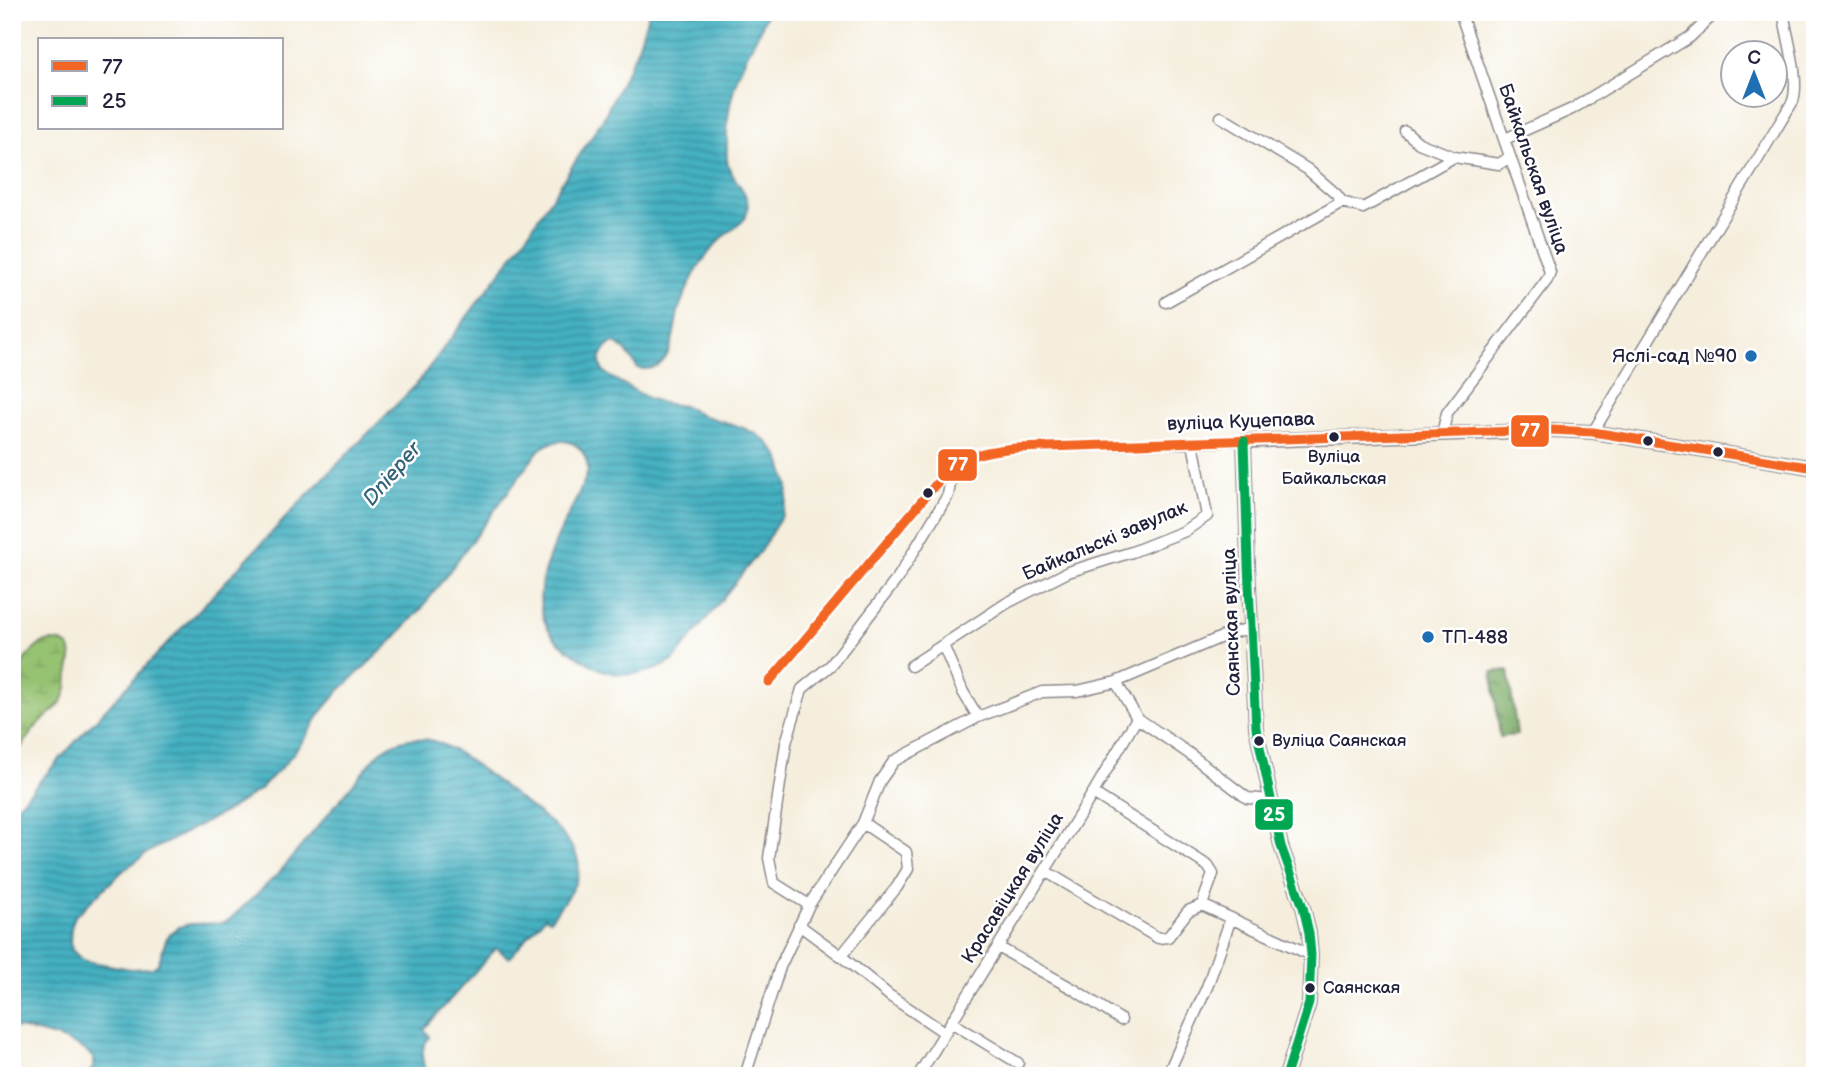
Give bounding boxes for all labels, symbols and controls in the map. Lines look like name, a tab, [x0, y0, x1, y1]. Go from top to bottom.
legend	[38, 38, 284, 130]
north arrow	[1718, 38, 1788, 108]
text: С	[1747, 47, 1761, 70]
text: 77	[102, 55, 123, 80]
street label: Байкальская вуліца	[1493, 81, 1573, 257]
text: 25	[102, 89, 126, 114]
place label: Яслі-сад №90	[1612, 345, 1737, 368]
marker: Яслі-сад №90	[1743, 348, 1759, 364]
street label: вуліца Куцепава	[1167, 408, 1315, 436]
line badge: 77	[1510, 414, 1550, 448]
text: 77	[1520, 420, 1541, 443]
marker: Вуліца Байкальская	[1327, 430, 1341, 444]
unlabelled marker	[1641, 434, 1655, 448]
water label: Dnieper	[358, 436, 427, 511]
unlabelled marker	[1711, 445, 1725, 459]
place label: Вуліца Байкальская	[1282, 447, 1387, 489]
line badge: 77	[937, 448, 978, 482]
text: 77	[948, 454, 969, 477]
unlabelled marker	[921, 486, 935, 500]
street label: Байкальскі завулак	[1019, 496, 1191, 586]
street label: Саянская вуліца	[1218, 548, 1246, 696]
place label: ТП-488	[1442, 626, 1508, 649]
marker: ТП-488	[1420, 629, 1436, 645]
place label: Вуліца Саянская	[1272, 731, 1406, 751]
marker: Вуліца Саянская	[1252, 734, 1266, 748]
line badge: 25	[1254, 798, 1294, 831]
text: 25	[1263, 804, 1285, 827]
street label: Красавіцкая вуліца	[957, 808, 1069, 968]
place label: Саянская	[1323, 978, 1400, 998]
marker: Саянская	[1303, 981, 1317, 995]

